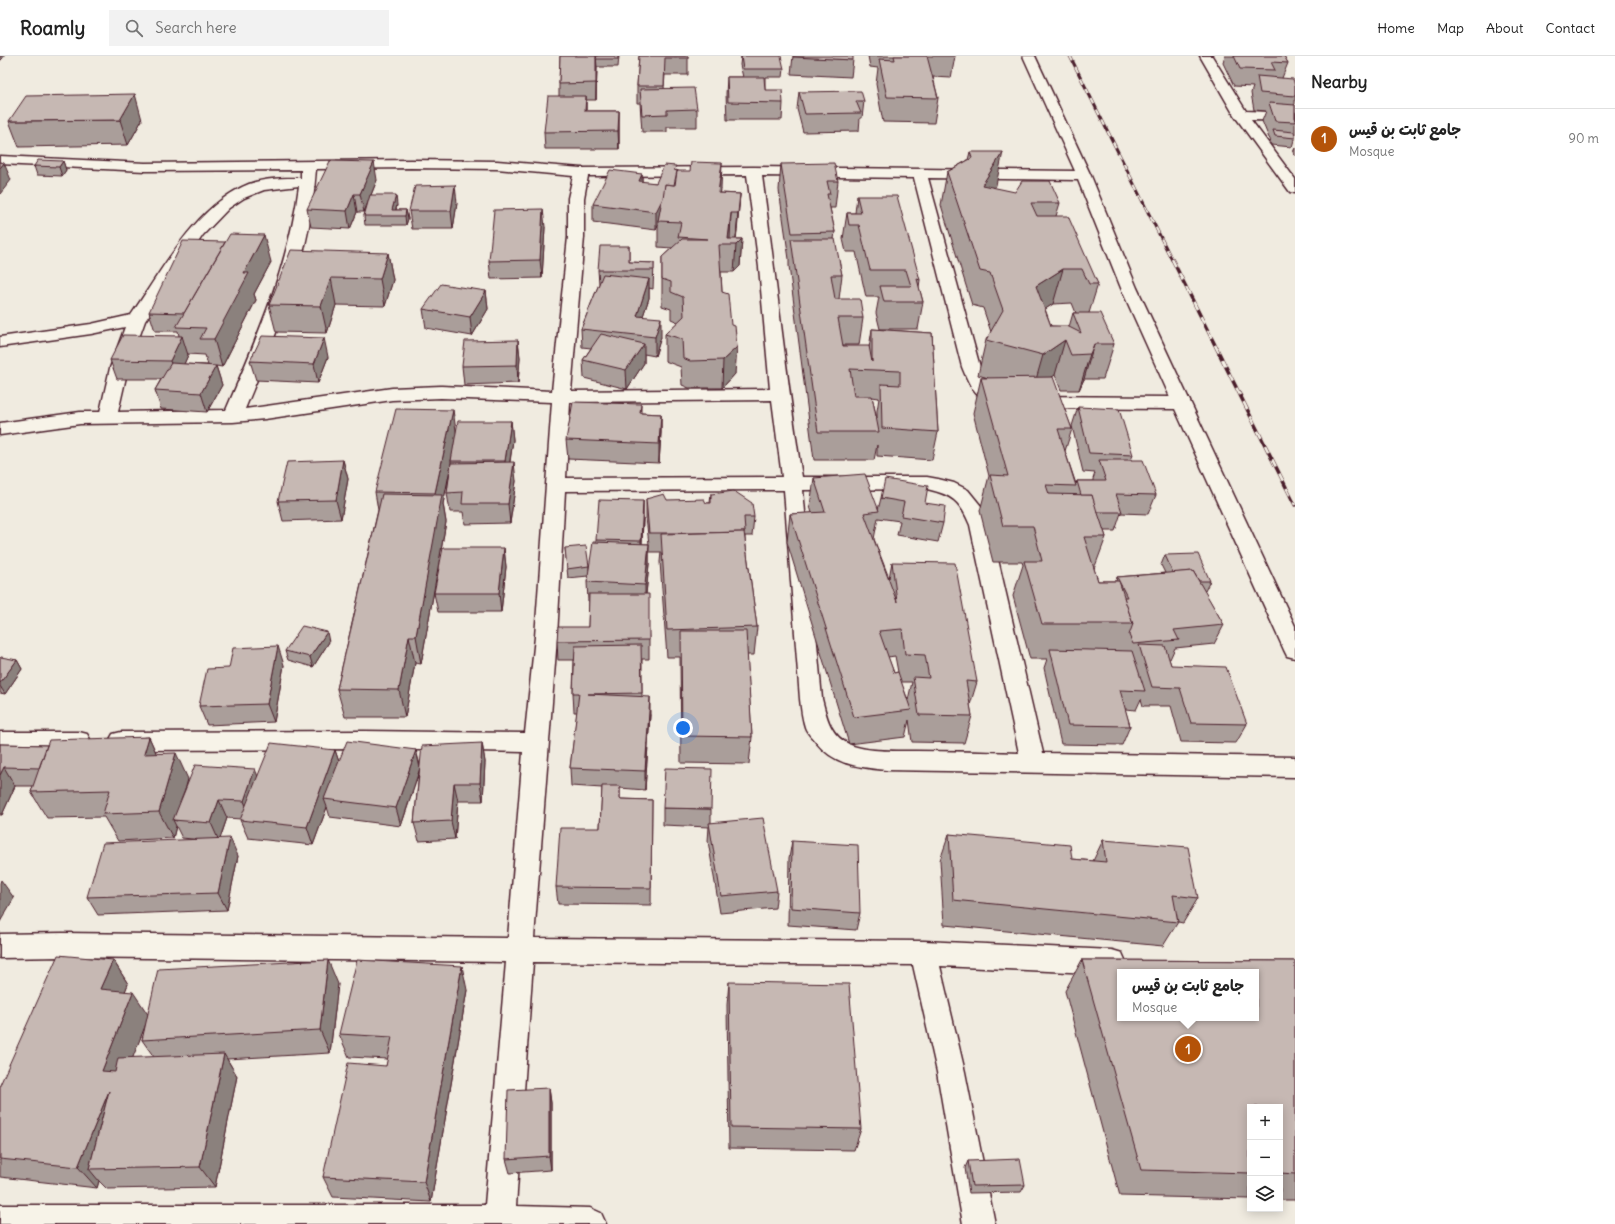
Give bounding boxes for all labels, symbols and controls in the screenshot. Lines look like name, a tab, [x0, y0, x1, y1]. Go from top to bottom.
search box	[109, 10, 389, 46]
text: Roamly	[20, 16, 85, 40]
icon: search	[123, 17, 145, 39]
text: Search here	[155, 18, 237, 37]
text: Home	[1377, 19, 1415, 37]
text: Map	[1437, 19, 1464, 37]
text: About	[1486, 19, 1524, 37]
text: Contact	[1546, 19, 1595, 37]
text: Nearby	[1311, 71, 1367, 93]
text: جامع ثابت بن قیس	[1349, 120, 1461, 139]
text: 1	[1321, 130, 1327, 147]
text: 90 m	[1568, 130, 1599, 147]
text: Mosque	[1349, 143, 1394, 160]
your location	[673, 718, 693, 738]
popup	[1117, 969, 1259, 1021]
text: جامع ثابت بن قیس	[1132, 976, 1244, 995]
text: Mosque	[1132, 999, 1177, 1016]
pin: 1	[1175, 1034, 1201, 1064]
map controls	[1247, 1104, 1283, 1212]
button: +	[1247, 1104, 1283, 1140]
button: −	[1247, 1140, 1283, 1176]
button: layers	[1247, 1176, 1283, 1212]

